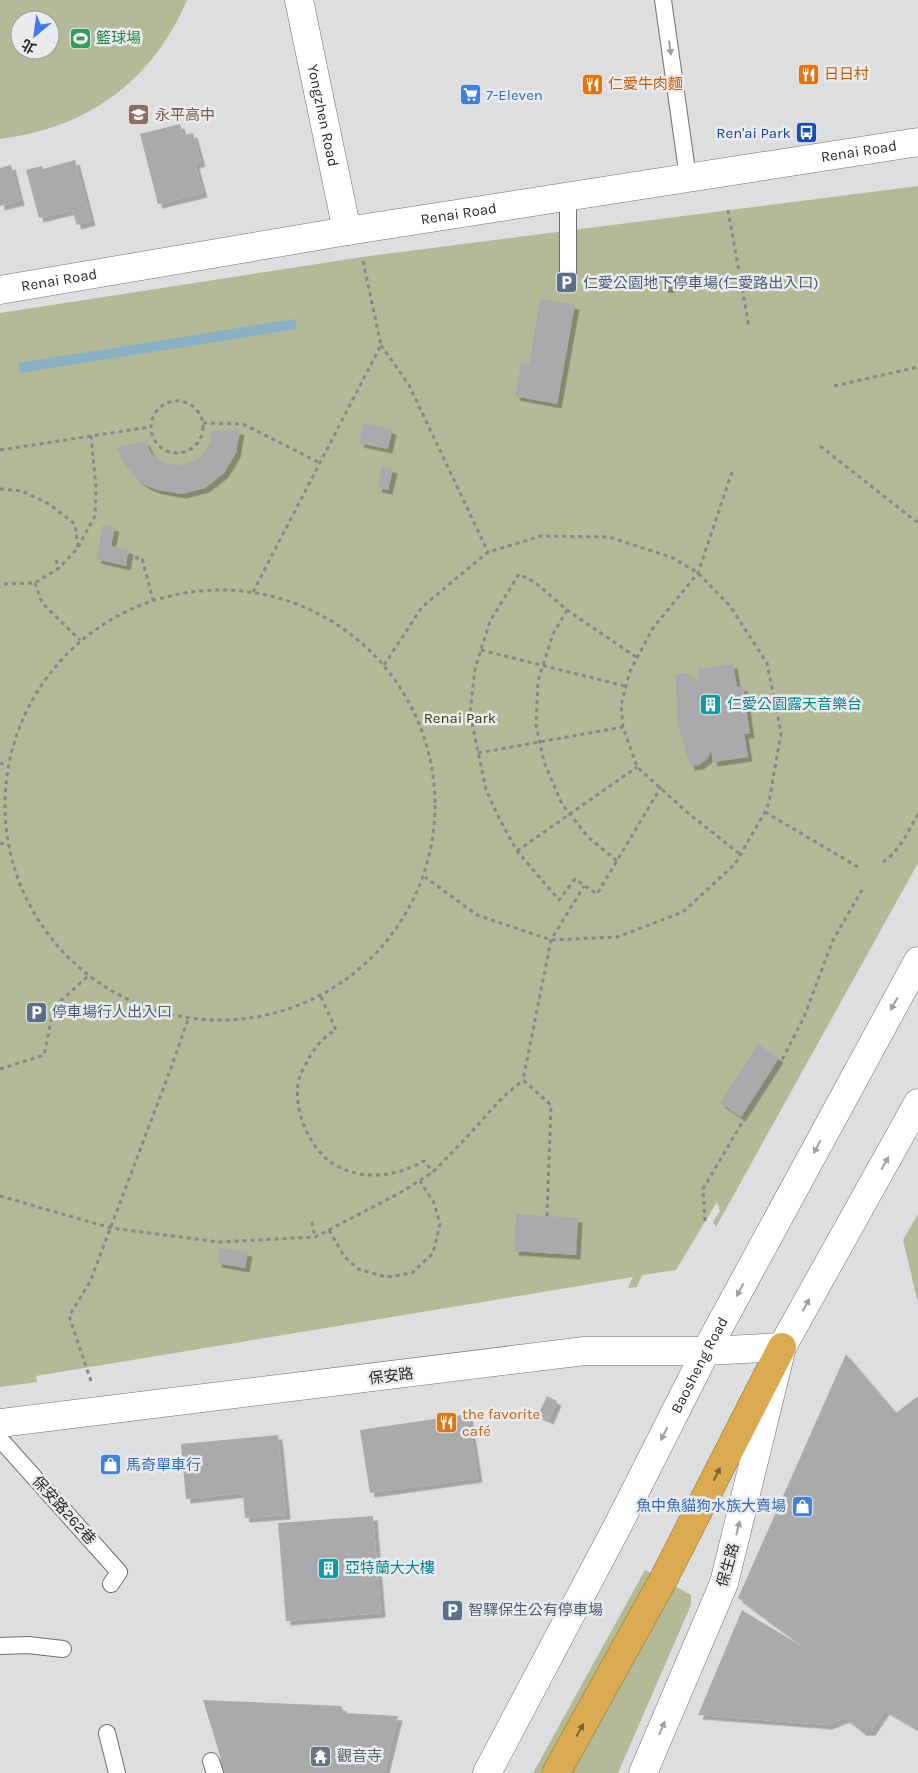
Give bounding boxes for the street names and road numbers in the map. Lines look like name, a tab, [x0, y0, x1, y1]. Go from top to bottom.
street label: Yongzhen Road	[304, 63, 342, 168]
street label: Renai Road	[820, 136, 898, 166]
street label: Renai Road	[419, 199, 498, 228]
street label: Renai Road	[20, 265, 99, 295]
street label: Baosheng Road	[667, 1314, 732, 1416]
street label: 保安路	[368, 1364, 414, 1388]
street label: 保安路262巷	[29, 1472, 99, 1548]
street label: 保生路	[713, 1541, 743, 1589]

